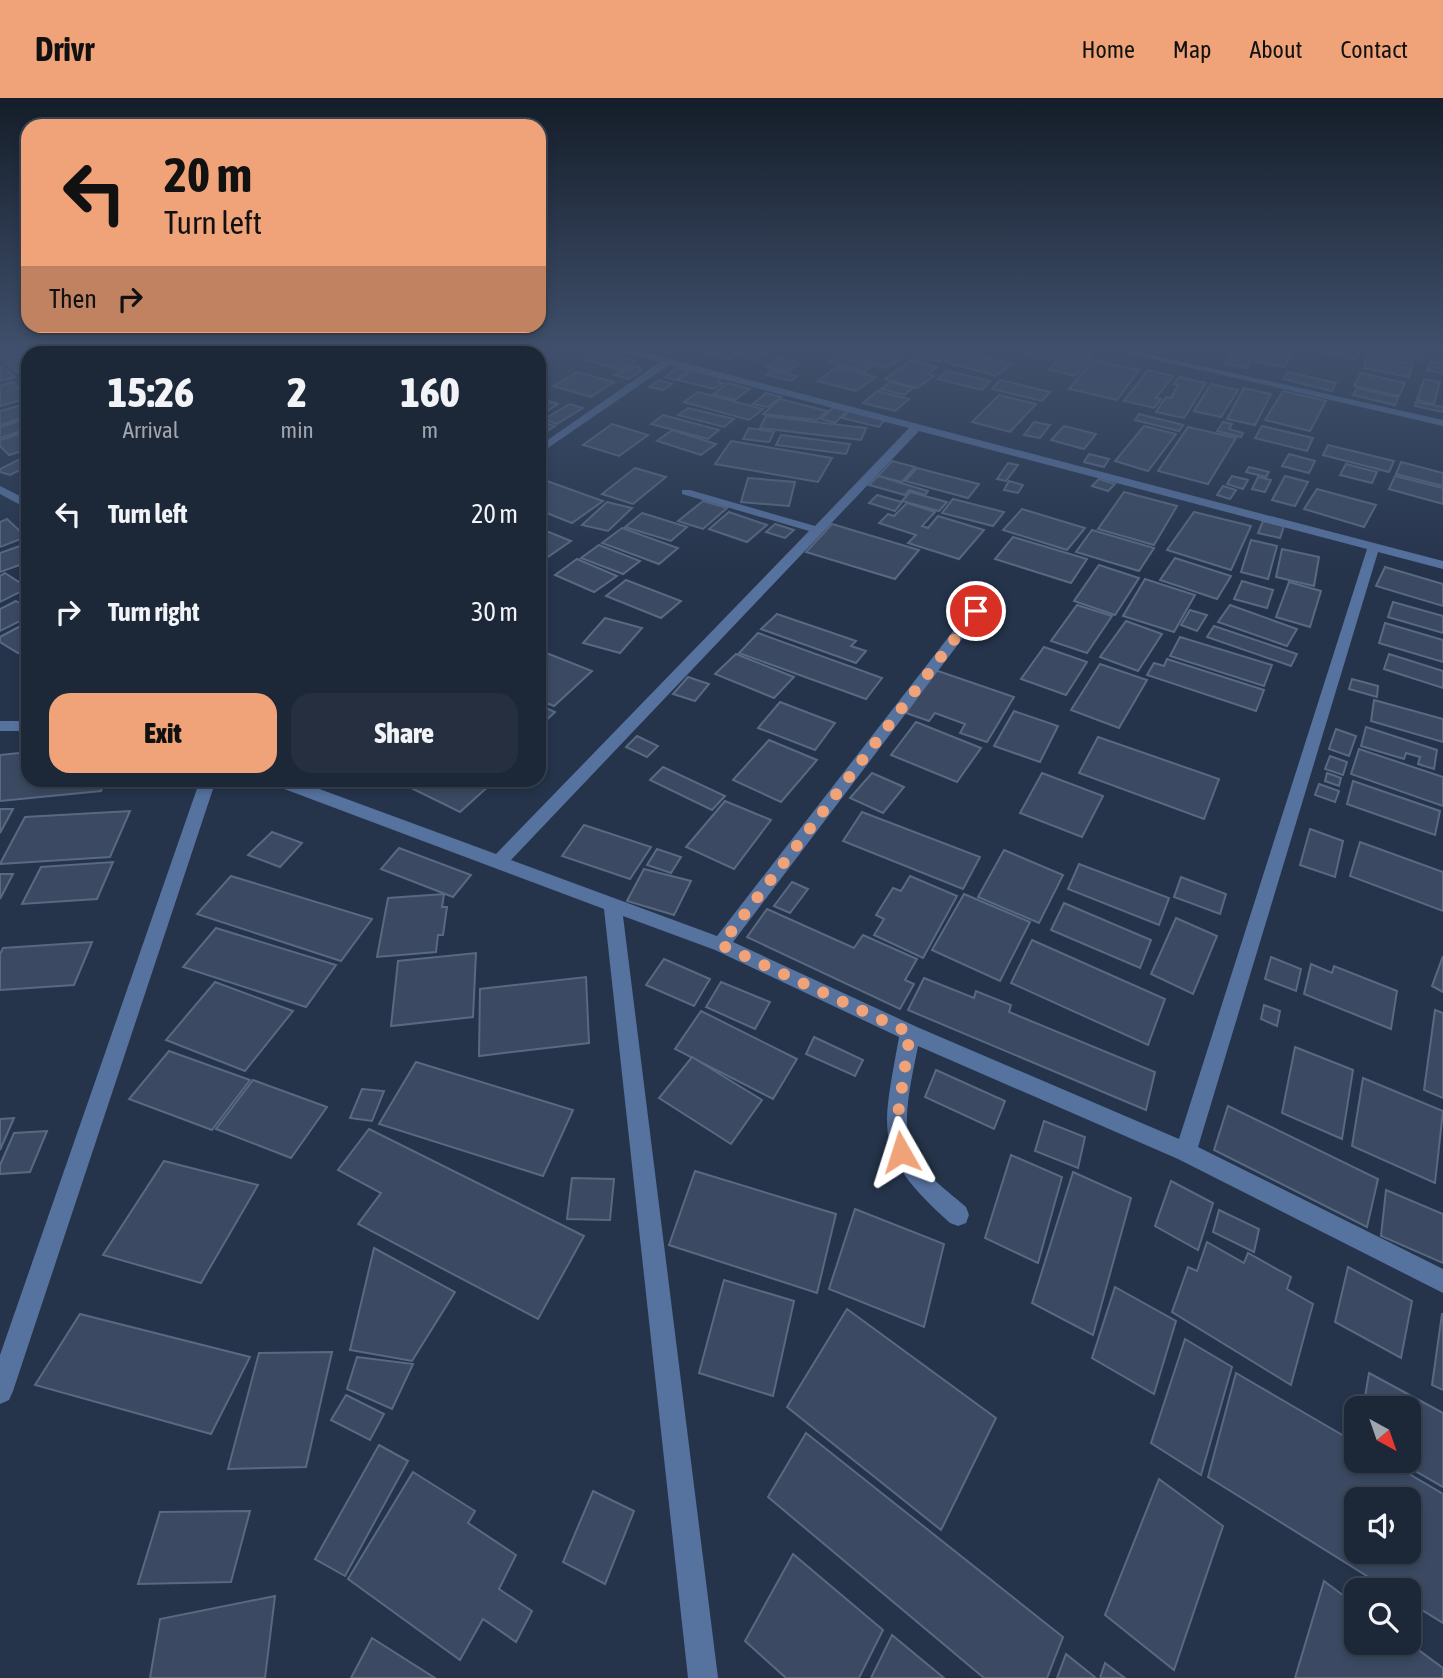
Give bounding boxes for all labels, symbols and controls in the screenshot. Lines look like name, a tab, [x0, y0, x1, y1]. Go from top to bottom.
text: Drivr	[35, 30, 94, 68]
text: Home	[1081, 36, 1135, 63]
text: Map	[1173, 36, 1211, 63]
text: About	[1249, 36, 1302, 63]
text: Contact	[1340, 36, 1408, 63]
text: 20 m	[164, 146, 252, 202]
icon: left	[49, 147, 140, 238]
text: Turn left	[164, 204, 262, 241]
icon: right	[111, 280, 149, 318]
text: Then	[49, 284, 97, 314]
text: 15:26	[108, 368, 194, 416]
text: 2	[287, 368, 307, 416]
text: 160	[400, 368, 459, 416]
text: Arrival	[123, 417, 179, 443]
text: min	[281, 417, 314, 443]
text: m	[422, 417, 438, 443]
icon: left	[49, 495, 87, 533]
text: Turn left	[108, 499, 188, 529]
text: 20 m	[471, 499, 518, 529]
pin	[946, 581, 1006, 641]
icon: arrive	[957, 592, 995, 630]
icon: right	[49, 593, 87, 631]
text: Turn right	[108, 597, 199, 627]
text: 30 m	[471, 597, 518, 627]
button: Exit	[49, 693, 277, 773]
button: Share	[291, 693, 518, 773]
position arrow	[864, 1115, 938, 1189]
north arrow	[1344, 1396, 1421, 1474]
map controls	[1344, 1396, 1421, 1655]
button: sound	[1344, 1487, 1421, 1564]
button: search	[1344, 1578, 1421, 1655]

